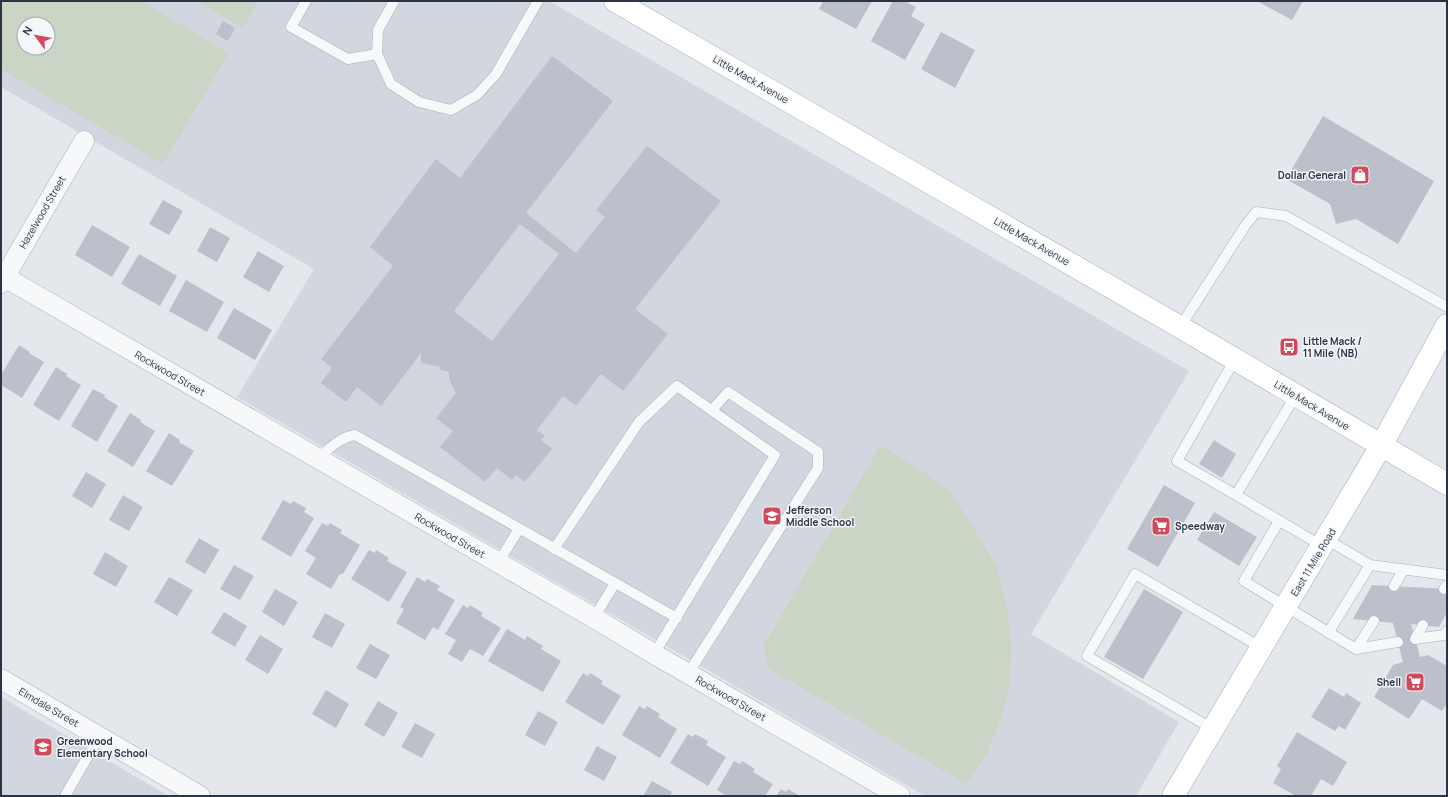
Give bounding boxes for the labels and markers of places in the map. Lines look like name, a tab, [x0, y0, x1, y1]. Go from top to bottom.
shop icon: Dollar General	[1349, 164, 1371, 186]
place label: Dollar General	[1278, 168, 1346, 182]
place label: Little Mack / 11 Mile (NB)	[1303, 334, 1362, 360]
bus stop icon: Little Mack / 11 Mile (NB)	[1278, 336, 1300, 358]
place label: Jefferson Middle School	[786, 503, 854, 529]
school or university icon: Jefferson Middle School	[761, 505, 783, 527]
supermarket icon: Speedway	[1150, 515, 1172, 537]
place label: Speedway	[1175, 519, 1225, 533]
supermarket icon: Shell	[1404, 671, 1426, 693]
place label: Shell	[1377, 675, 1401, 689]
place label: Greenwood Elementary School	[57, 734, 148, 760]
school or university icon: Greenwood Elementary School	[32, 736, 54, 758]

